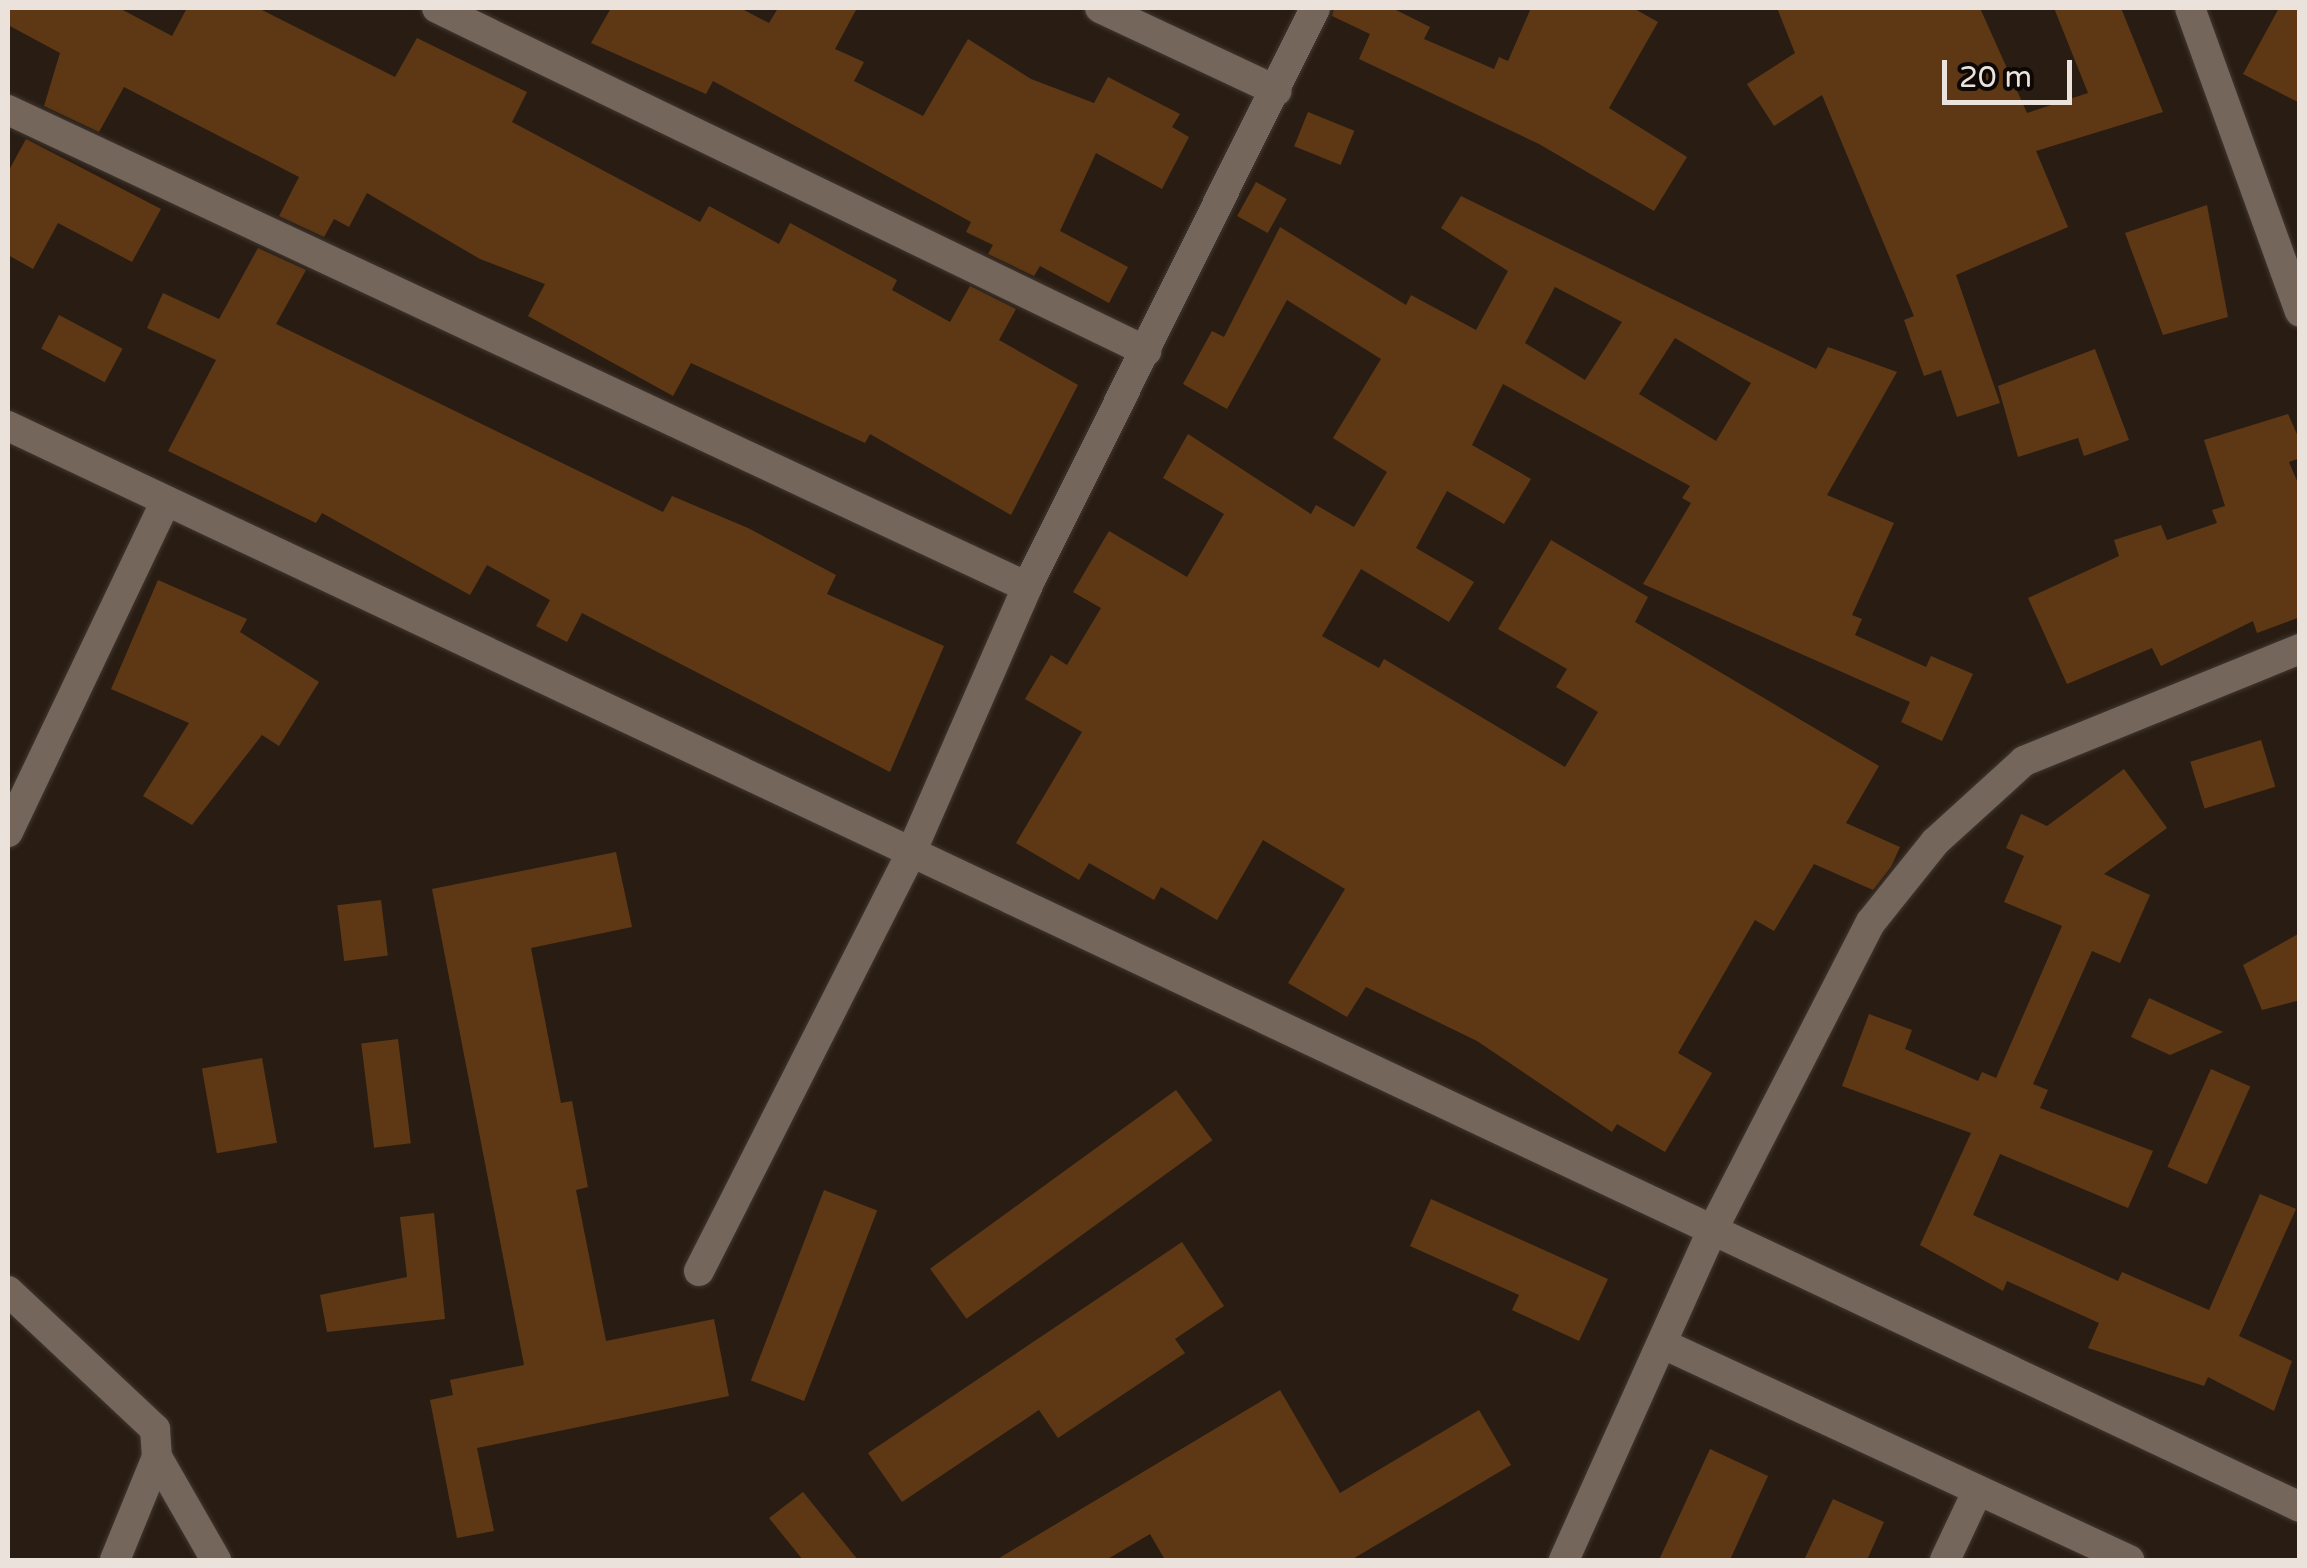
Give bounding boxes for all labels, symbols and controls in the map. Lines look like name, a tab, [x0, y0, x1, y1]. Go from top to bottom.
scale bar	[1947, 40, 2077, 102]
text: 20 m	[1959, 59, 2032, 96]

